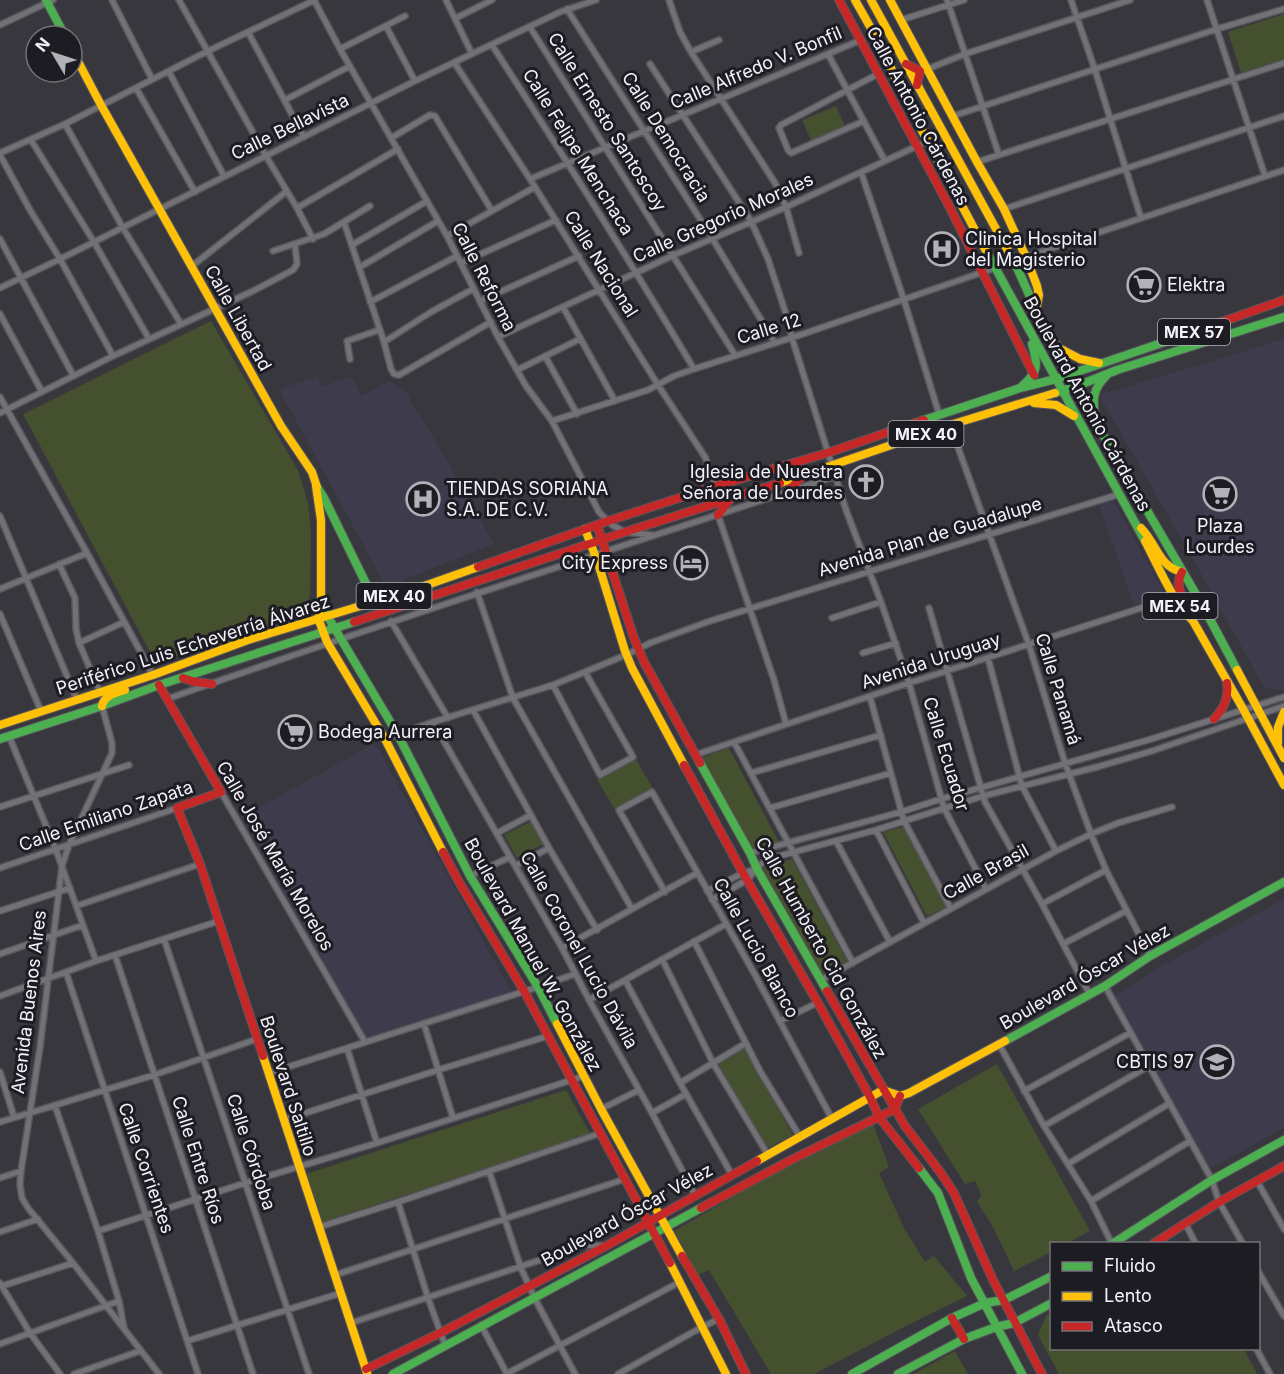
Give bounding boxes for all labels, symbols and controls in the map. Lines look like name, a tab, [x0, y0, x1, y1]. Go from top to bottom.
street label: Calle Alfredo V. Bonfil	[667, 22, 845, 113]
street label: Calle Antonio Cárdenas	[862, 23, 975, 209]
north arrow	[24, 24, 84, 84]
street label: Calle Ernesto Santoscoy	[544, 29, 671, 215]
text: N	[31, 34, 54, 56]
street label: Calle Felipe Menchaca	[519, 65, 638, 239]
street label: Calle Democracia	[618, 68, 715, 206]
street label: Calle Bellavista	[227, 89, 352, 164]
street label: Calle Gregorio Morales	[629, 168, 816, 267]
street label: Calle Nacional	[560, 207, 643, 321]
street label: Calle Reforma	[448, 219, 521, 335]
place label: Clinica Hospital del Magisterio	[965, 228, 1097, 270]
hospital icon: Clinica Hospital del Magisterio	[924, 231, 960, 267]
street label: Calle Libertad	[201, 261, 276, 374]
supermarket icon: Elektra	[1126, 267, 1162, 303]
place label: Elektra	[1167, 274, 1225, 295]
street label: Boulevard Antonio Cárdenas	[1020, 293, 1155, 515]
street label: Calle 12	[734, 309, 803, 348]
road number: MEX 57	[1158, 319, 1230, 345]
road number: MEX 40	[888, 421, 964, 447]
place label: Iglesia de Nuestra Señora de Lourdes	[682, 461, 843, 503]
church icon: Iglesia de Nuestra Señora de Lourdes	[848, 464, 884, 500]
supermarket icon: Plaza Lourdes	[1202, 476, 1238, 512]
place label: TIENDAS SORIANA S.A. DE C.V.	[446, 478, 608, 520]
hospital icon: TIENDAS SORIANA S.A. DE C.V.	[405, 481, 441, 517]
street label: Avenida Plan de Guadalupe	[816, 492, 1044, 581]
place label: Plaza Lourdes	[1185, 515, 1255, 557]
hotel icon: City Express	[673, 545, 709, 581]
place label: City Express	[561, 552, 668, 573]
road number: MEX 40	[356, 583, 432, 609]
street label: Periférico Luis Echeverría Álvarez	[53, 589, 332, 699]
road number: MEX 54	[1142, 593, 1218, 619]
street label: Avenida Uruguay	[859, 628, 1003, 693]
street label: Calle Panamá	[1032, 630, 1085, 747]
street label: Calle Ecuador	[919, 694, 974, 814]
supermarket icon: Bodega Aurrera	[277, 714, 313, 750]
place label: Bodega Aurrera	[318, 721, 452, 742]
street label: Calle José María Morelos	[213, 757, 338, 954]
street label: Calle Emiliano Zapata	[16, 776, 196, 855]
street label: Calle Humberto Cid González	[752, 833, 891, 1062]
street label: Boulevard Manuel W. González	[460, 834, 607, 1075]
street label: Calle Brasil	[939, 839, 1032, 904]
street label: Calle Coronel Lucio Dávila	[516, 847, 643, 1052]
street label: Calle Lucio Blanco	[709, 874, 804, 1021]
street label: Avenida Buenos Aires	[7, 909, 50, 1095]
street label: Boulevard Óscar Vélez	[996, 918, 1173, 1034]
street label: Boulevard Saltillo	[256, 1013, 321, 1159]
school or university icon: CBTIS 97	[1199, 1044, 1235, 1080]
place label: CBTIS 97	[1116, 1051, 1194, 1072]
street label: Calle Córdoba	[223, 1091, 280, 1213]
street label: Calle Entre Ríos	[168, 1093, 229, 1226]
street label: Calle Corrientes	[114, 1100, 179, 1236]
street label: Boulevard Óscar Vélez	[537, 1158, 716, 1270]
legend	[1050, 1242, 1260, 1350]
text: Fluido	[1104, 1255, 1156, 1276]
text: Lento	[1104, 1285, 1152, 1306]
text: Atasco	[1104, 1315, 1163, 1336]

